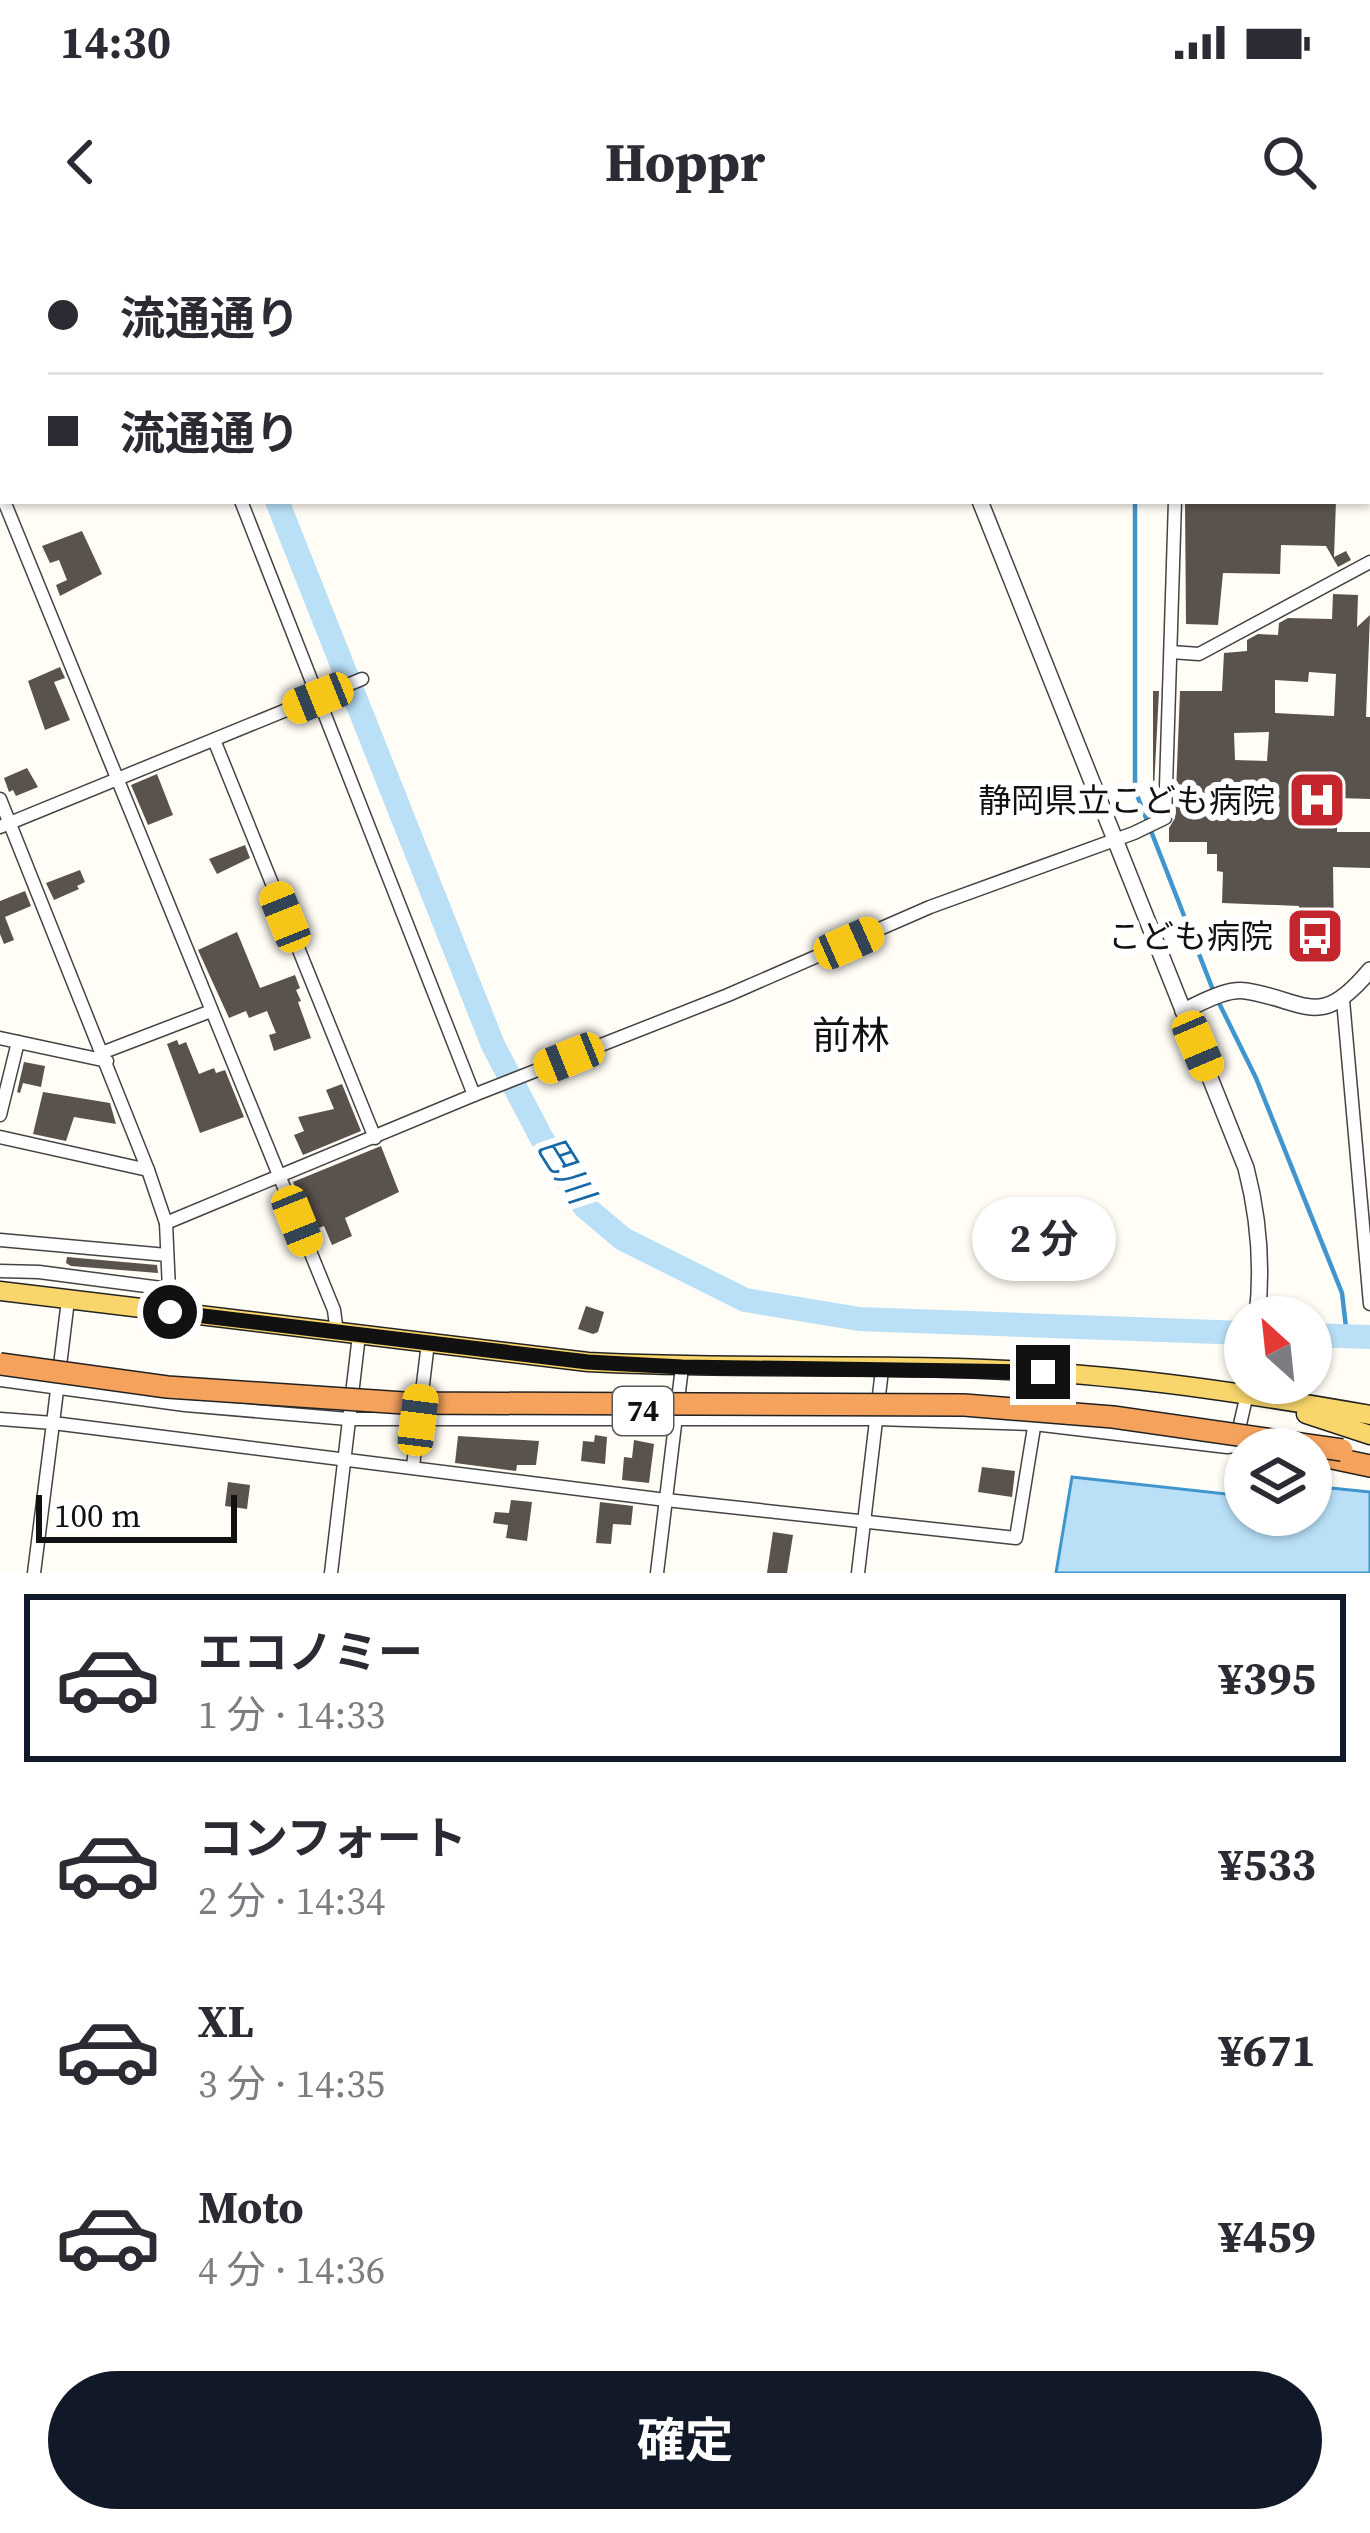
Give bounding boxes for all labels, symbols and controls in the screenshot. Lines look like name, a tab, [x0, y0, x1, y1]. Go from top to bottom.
text: 14:30	[60, 11, 171, 73]
text: Hoppr	[605, 125, 765, 199]
icon: back	[48, 129, 114, 195]
icon: search	[1256, 129, 1322, 195]
text: 流通通り	[120, 287, 300, 349]
text: 流通通り	[120, 402, 300, 464]
car	[278, 668, 358, 728]
hospital icon: 静岡県立こども病院	[1286, 769, 1348, 831]
place label: 静岡県立こども病院	[978, 778, 1275, 823]
car	[255, 877, 315, 957]
bus stop icon: こども病院	[1284, 905, 1346, 967]
car	[809, 912, 889, 974]
place label: こども病院	[1108, 914, 1273, 959]
car	[1167, 1006, 1229, 1086]
district label: 前林	[812, 1009, 890, 1062]
car	[529, 1028, 609, 1088]
water label: 巴川	[526, 1126, 608, 1216]
car	[267, 1181, 327, 1261]
callout: 2 分	[971, 1198, 1115, 1282]
text: 2 分	[1010, 1212, 1078, 1265]
route start	[143, 1285, 197, 1339]
north arrow	[1224, 1296, 1332, 1404]
map controls	[1224, 1296, 1332, 1536]
route end	[1016, 1345, 1070, 1399]
car	[396, 1382, 440, 1458]
road number: 74	[613, 1387, 673, 1435]
button: layers	[1224, 1428, 1332, 1536]
scale bar	[36, 1489, 237, 1542]
text: 100 m	[54, 1493, 141, 1538]
text: エコノミー	[198, 1621, 423, 1683]
icon: car	[54, 1624, 162, 1732]
text: ¥395	[1218, 1647, 1316, 1709]
text: 1 分 · 14:33	[198, 1688, 385, 1741]
text: コンフォート	[198, 1807, 467, 1869]
icon: car	[54, 1810, 162, 1918]
text: ¥533	[1218, 1833, 1316, 1895]
text: 2 分 · 14:34	[198, 1874, 385, 1927]
text: XL	[198, 1990, 254, 2052]
icon: car	[54, 1996, 162, 2104]
text: ¥671	[1218, 2019, 1316, 2081]
text: 3 分 · 14:35	[198, 2057, 385, 2110]
text: Moto	[198, 2176, 304, 2238]
icon: car	[54, 2182, 162, 2290]
text: ¥459	[1218, 2205, 1316, 2267]
text: 4 分 · 14:36	[198, 2243, 385, 2296]
button: 確定	[48, 2371, 1322, 2509]

